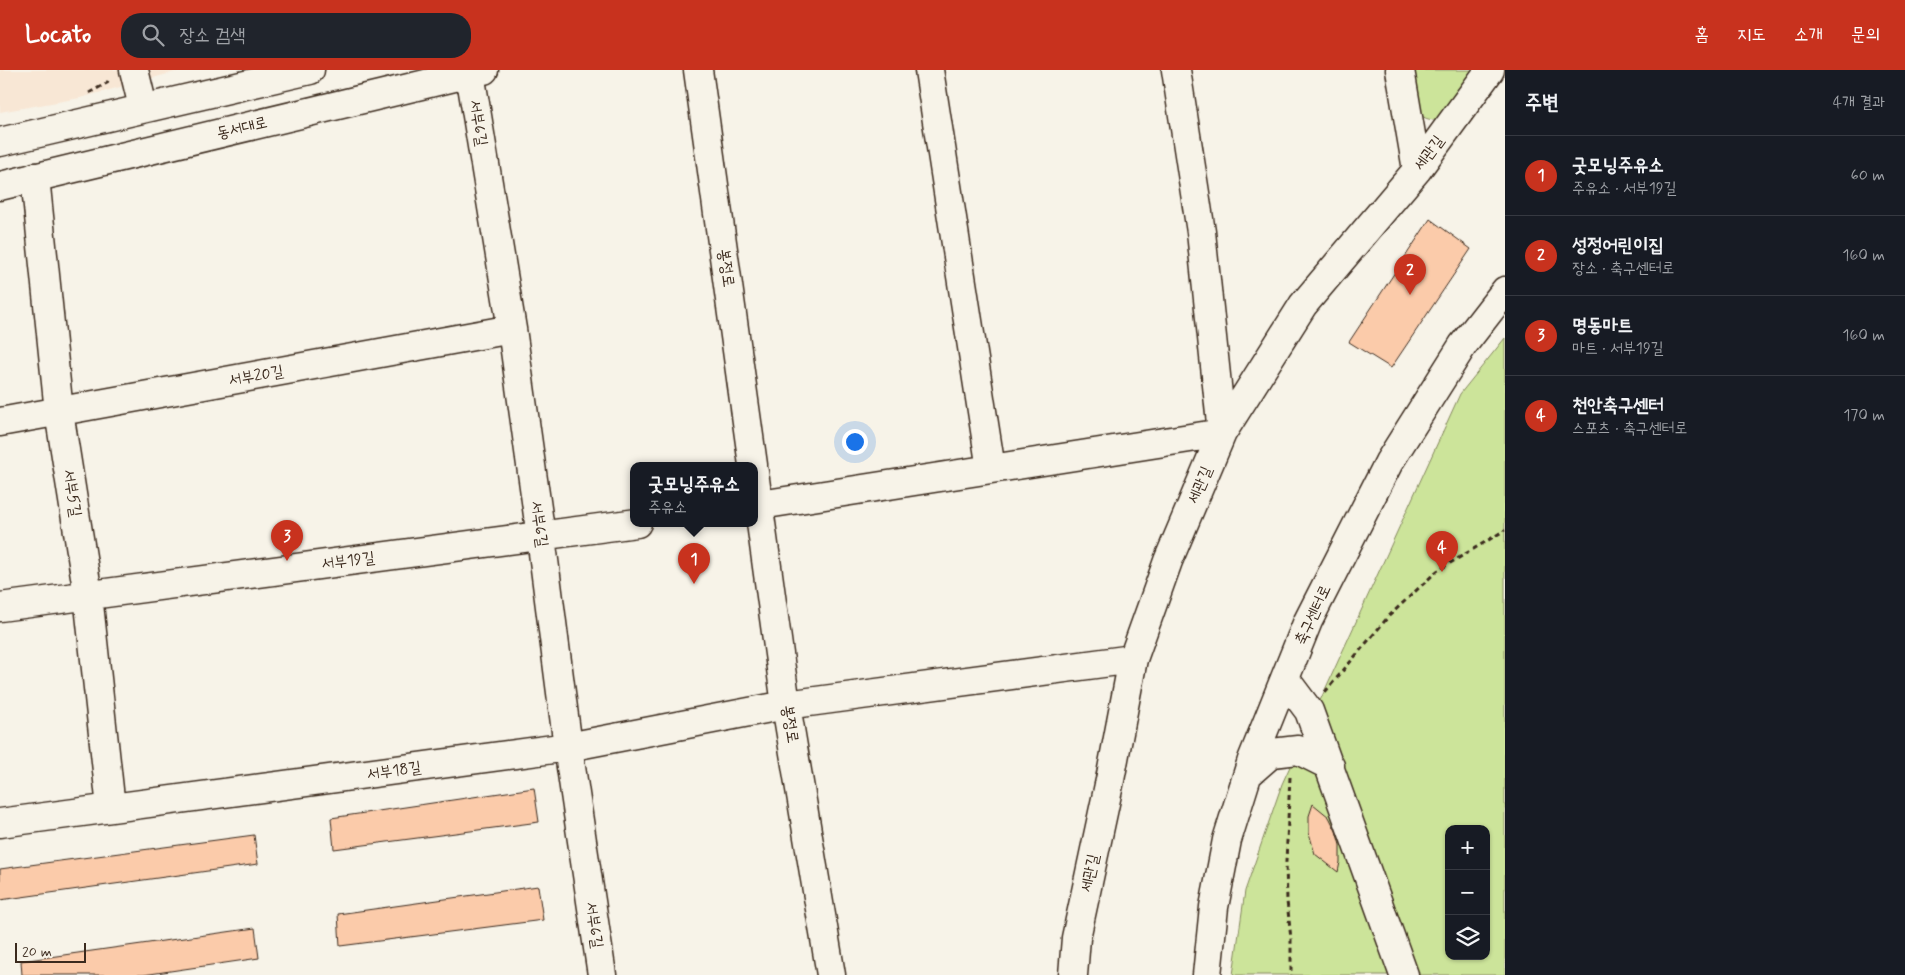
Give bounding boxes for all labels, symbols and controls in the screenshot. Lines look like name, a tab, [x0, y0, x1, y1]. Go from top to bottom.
search box	[121, 13, 471, 58]
text: Locato	[25, 20, 91, 51]
icon: search	[139, 21, 167, 49]
text: 장소 검색	[179, 23, 246, 48]
text: 홈	[1695, 23, 1709, 47]
text: 지도	[1737, 23, 1766, 47]
text: 소개	[1794, 23, 1823, 47]
text: 문의	[1851, 23, 1880, 47]
text: 주변	[1525, 89, 1559, 117]
text: 4개 결과	[1833, 92, 1885, 113]
street label: 서부6길	[464, 98, 492, 148]
street label: 동서대로	[215, 112, 269, 144]
street label: 세관길	[1409, 131, 1449, 175]
text: 굿모닝주유소	[1572, 153, 1664, 178]
text: 1	[1537, 165, 1545, 186]
text: 60 m	[1851, 165, 1885, 186]
text: 주유소 · 서부19길	[1572, 178, 1677, 199]
text: 성정어린이집	[1572, 233, 1664, 258]
text: 2	[1537, 245, 1545, 266]
text: 160 m	[1842, 245, 1885, 266]
street label: 봉정로	[713, 247, 739, 289]
pin: 2	[1394, 254, 1426, 295]
text: 장소 · 축구센터로	[1572, 258, 1674, 279]
text: 명동마트	[1572, 313, 1633, 338]
text: 3	[1537, 325, 1545, 346]
text: 160 m	[1842, 325, 1885, 346]
text: 마트 · 서부19길	[1572, 338, 1664, 359]
street label: 서부20길	[227, 361, 285, 391]
text: 천안축구센터	[1572, 393, 1664, 418]
text: 4	[1536, 405, 1546, 426]
text: 170 m	[1843, 405, 1885, 426]
text: 스포츠 · 축구센터로	[1572, 418, 1687, 439]
your location	[842, 429, 868, 455]
popup	[630, 462, 758, 527]
street label: 세관길	[1183, 463, 1217, 507]
street label: 서부5길	[58, 468, 86, 519]
text: 굿모닝주유소	[648, 472, 740, 497]
text: 주유소	[648, 497, 687, 518]
street label: 서부6길	[525, 499, 553, 549]
pin: 3	[271, 520, 303, 561]
pin: 4	[1426, 531, 1458, 572]
pin: 1	[678, 543, 710, 584]
street label: 서부19길	[320, 547, 376, 575]
street label: 축구센터로	[1290, 581, 1336, 649]
street label: 봉정로	[777, 703, 803, 745]
street label: 서부18길	[365, 757, 423, 785]
map controls	[1445, 825, 1490, 960]
button: +	[1445, 825, 1490, 870]
street label: 세관길	[1076, 852, 1104, 894]
button: −	[1445, 870, 1490, 915]
street label: 서부6길	[580, 900, 608, 950]
button: layers	[1445, 915, 1490, 960]
scale bar	[15, 940, 86, 963]
text: 20 m	[22, 943, 52, 961]

